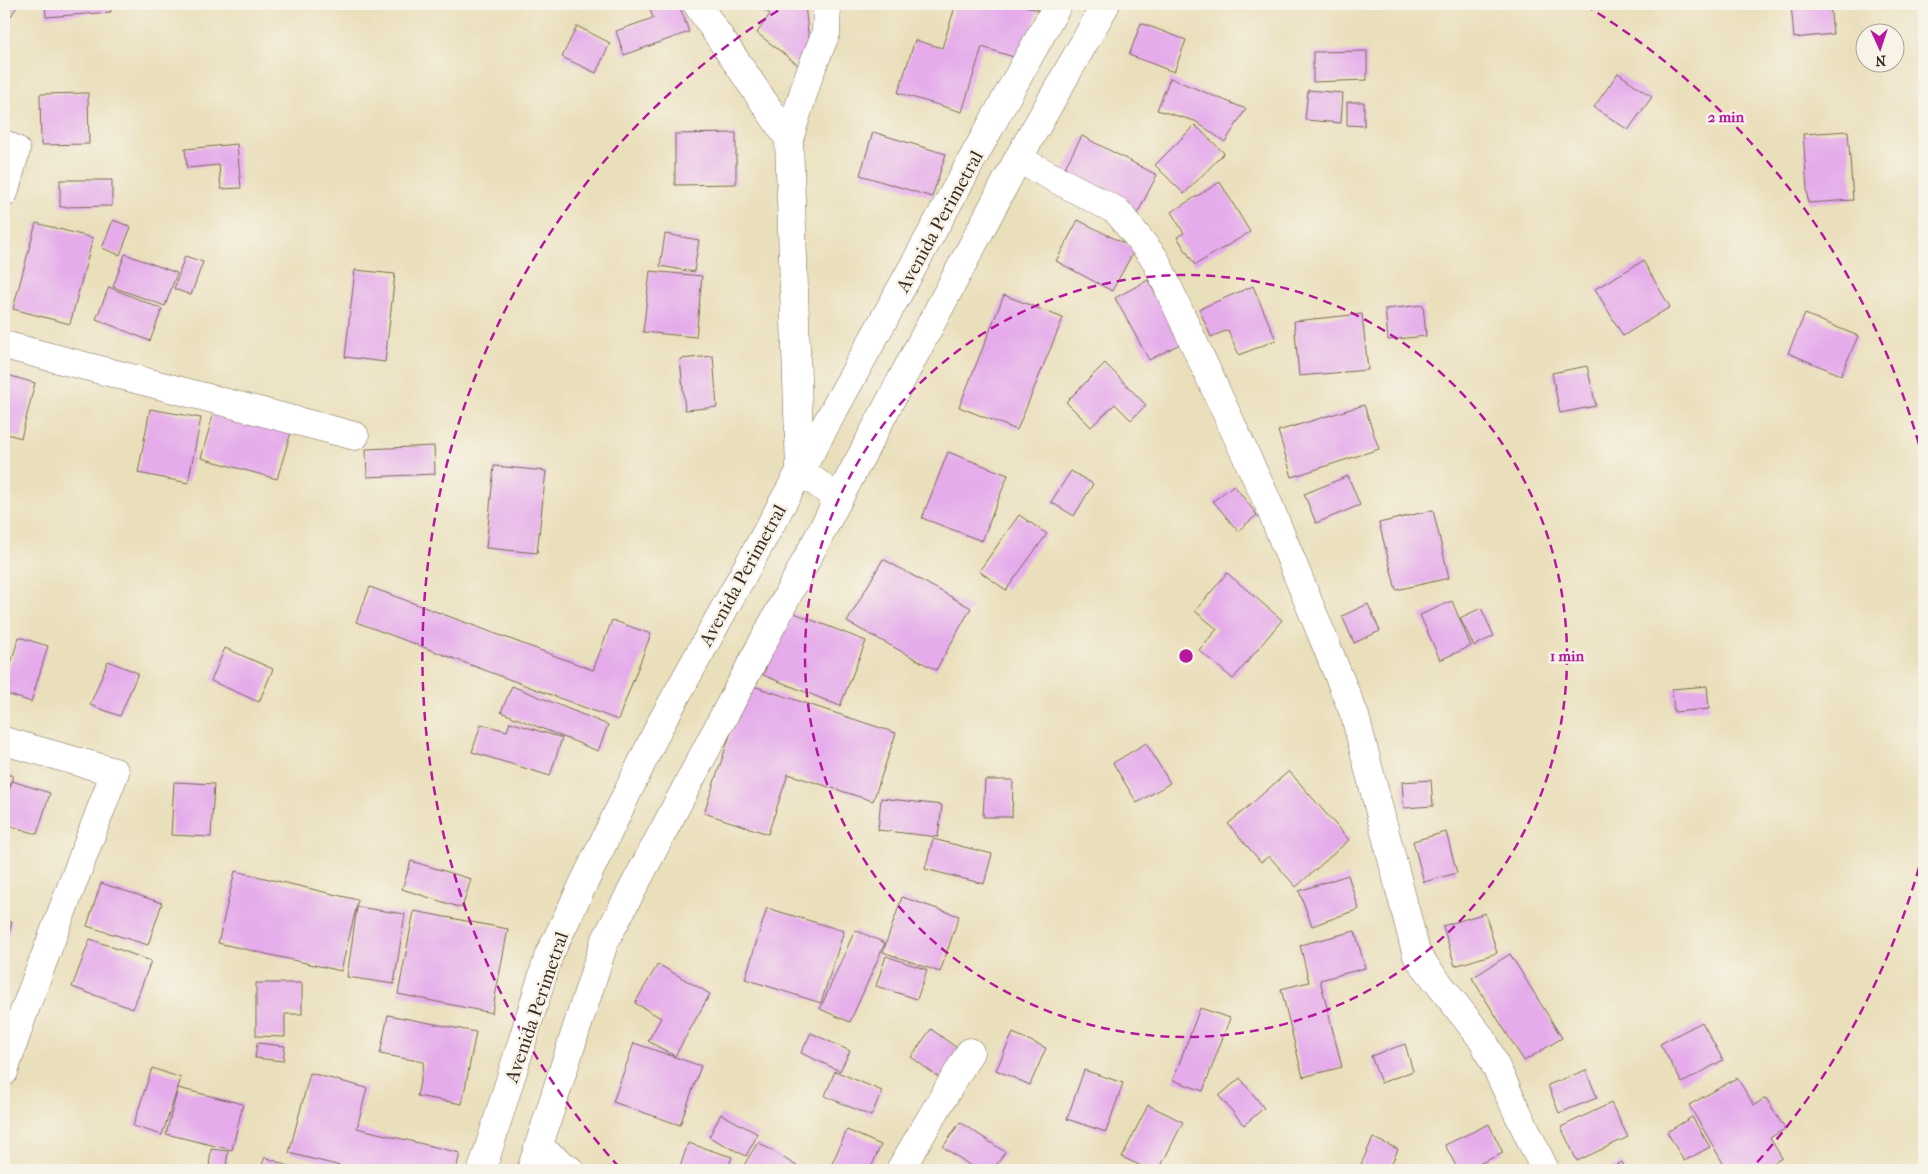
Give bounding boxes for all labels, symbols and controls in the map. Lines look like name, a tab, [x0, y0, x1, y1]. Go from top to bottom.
north arrow	[1856, 22, 1906, 72]
text: N	[1875, 52, 1886, 69]
text: 2 min	[1708, 108, 1745, 126]
street label: Avenida Perimetral	[891, 147, 988, 297]
street label: Avenida Perimetral	[694, 501, 791, 651]
centre of rings	[1177, 647, 1195, 665]
text: 1 min	[1550, 647, 1584, 665]
street label: Avenida Perimetral	[500, 929, 573, 1087]

